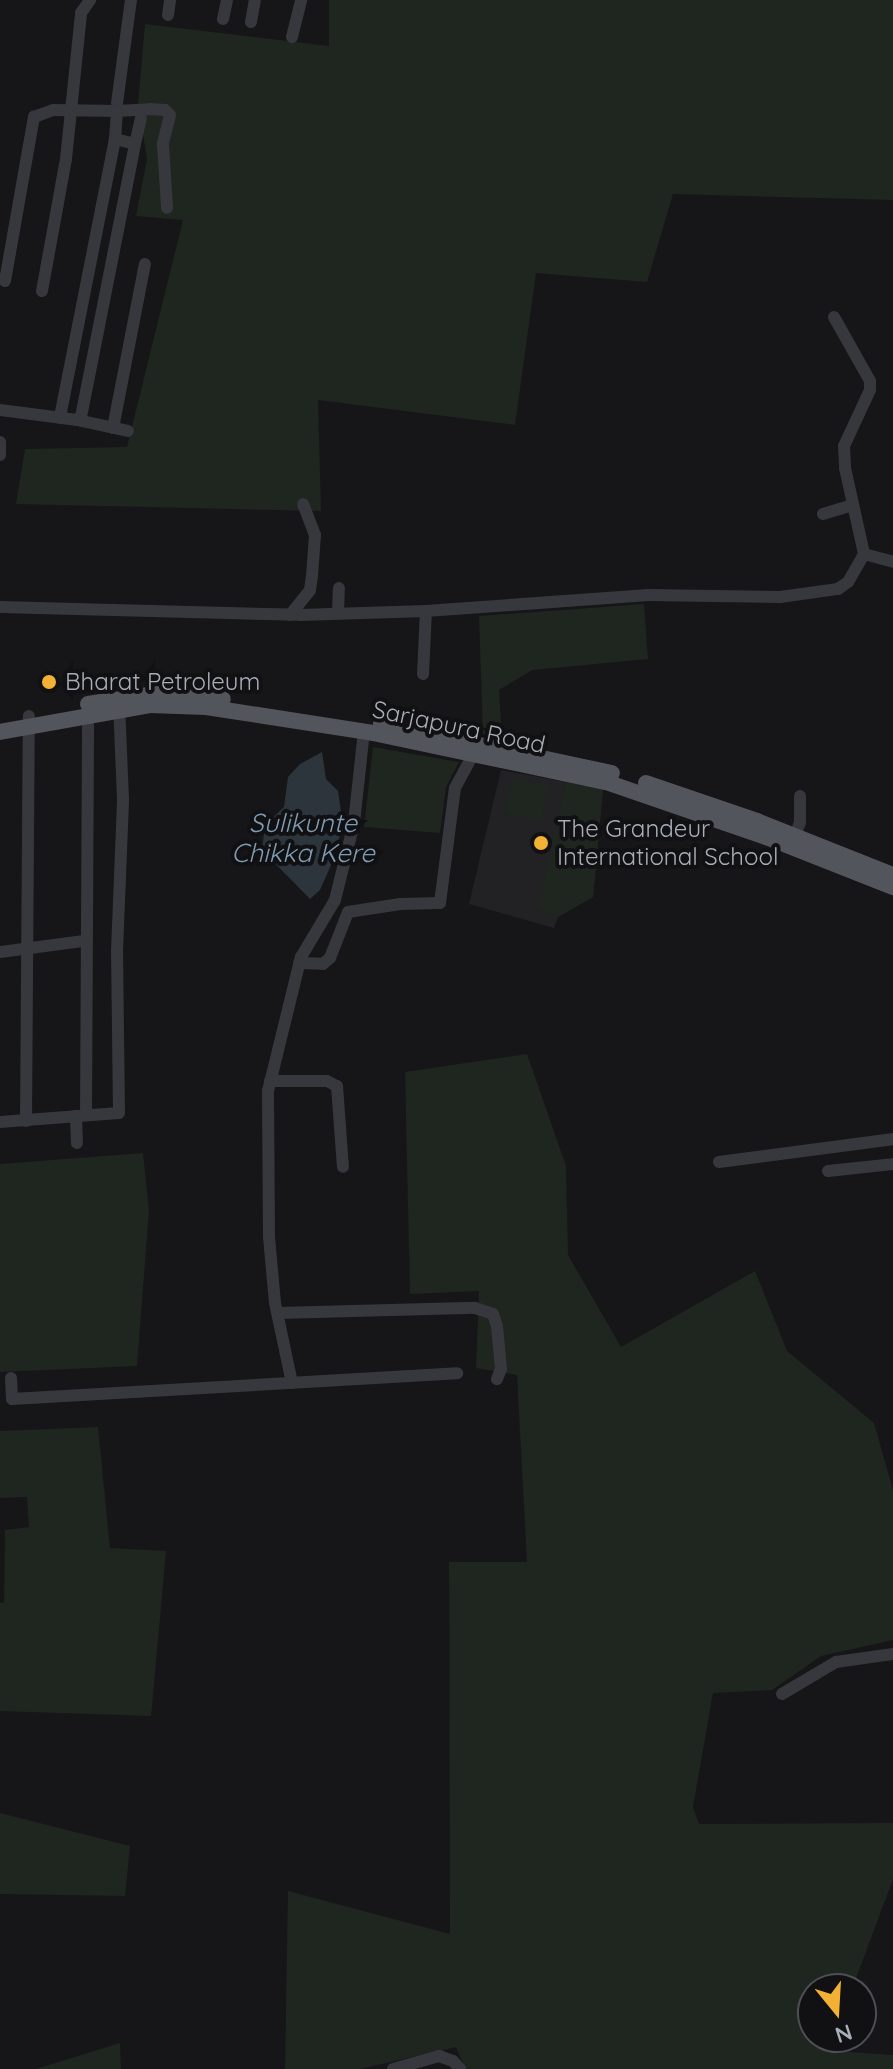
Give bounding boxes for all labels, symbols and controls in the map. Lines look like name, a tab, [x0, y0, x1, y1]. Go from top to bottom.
place label: Bharat Petroleum	[65, 668, 260, 696]
marker: Bharat Petroleum	[40, 673, 58, 691]
street label: Sarjapura Road	[370, 695, 548, 759]
water label: Sulikunte Chikka Kere	[231, 807, 375, 868]
place label: The Grandeur International School	[557, 815, 778, 871]
marker: The Grandeur International School	[532, 834, 550, 852]
north arrow	[797, 1973, 877, 2053]
text: N	[832, 2018, 856, 2050]

